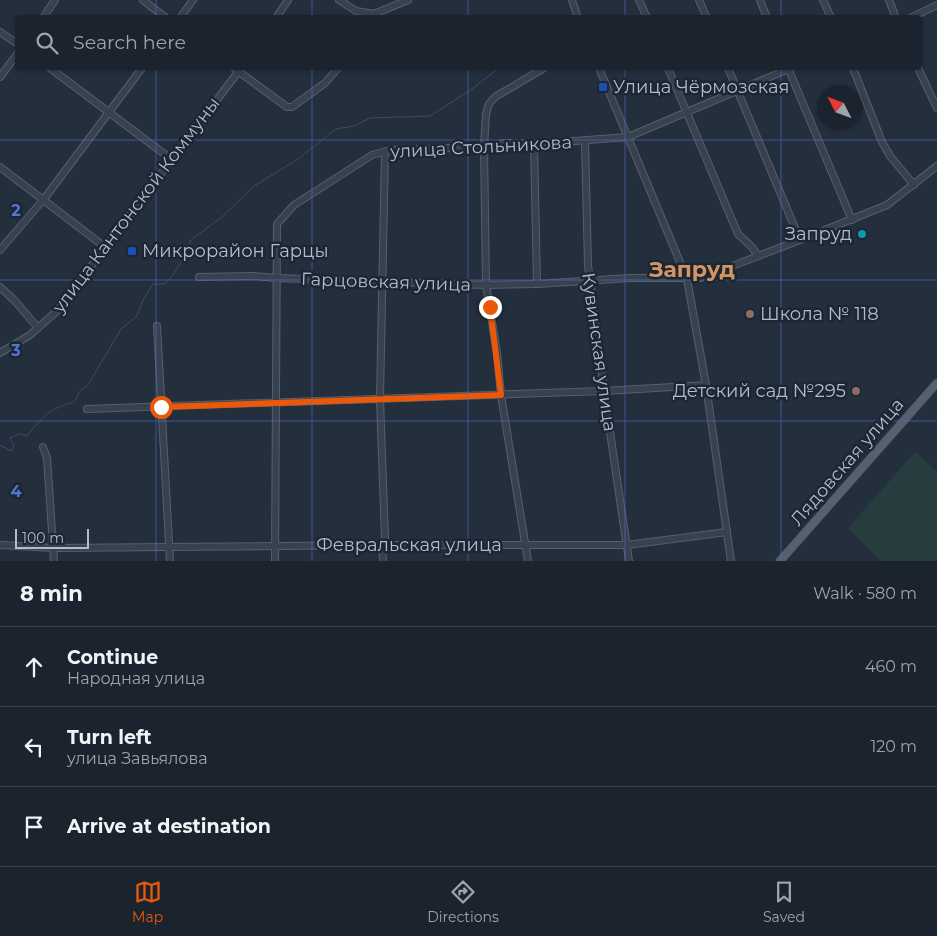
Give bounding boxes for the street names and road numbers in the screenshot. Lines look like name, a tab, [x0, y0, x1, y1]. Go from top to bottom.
street label: улица Кантонской Коммуны	[47, 93, 224, 318]
street label: улица Стольникова	[389, 131, 572, 163]
street label: Гарцовская улица	[301, 268, 471, 296]
street label: Кувинская улица	[577, 271, 621, 433]
street label: Лядовская улица	[786, 394, 908, 530]
street label: Февральская улица	[316, 534, 502, 556]

